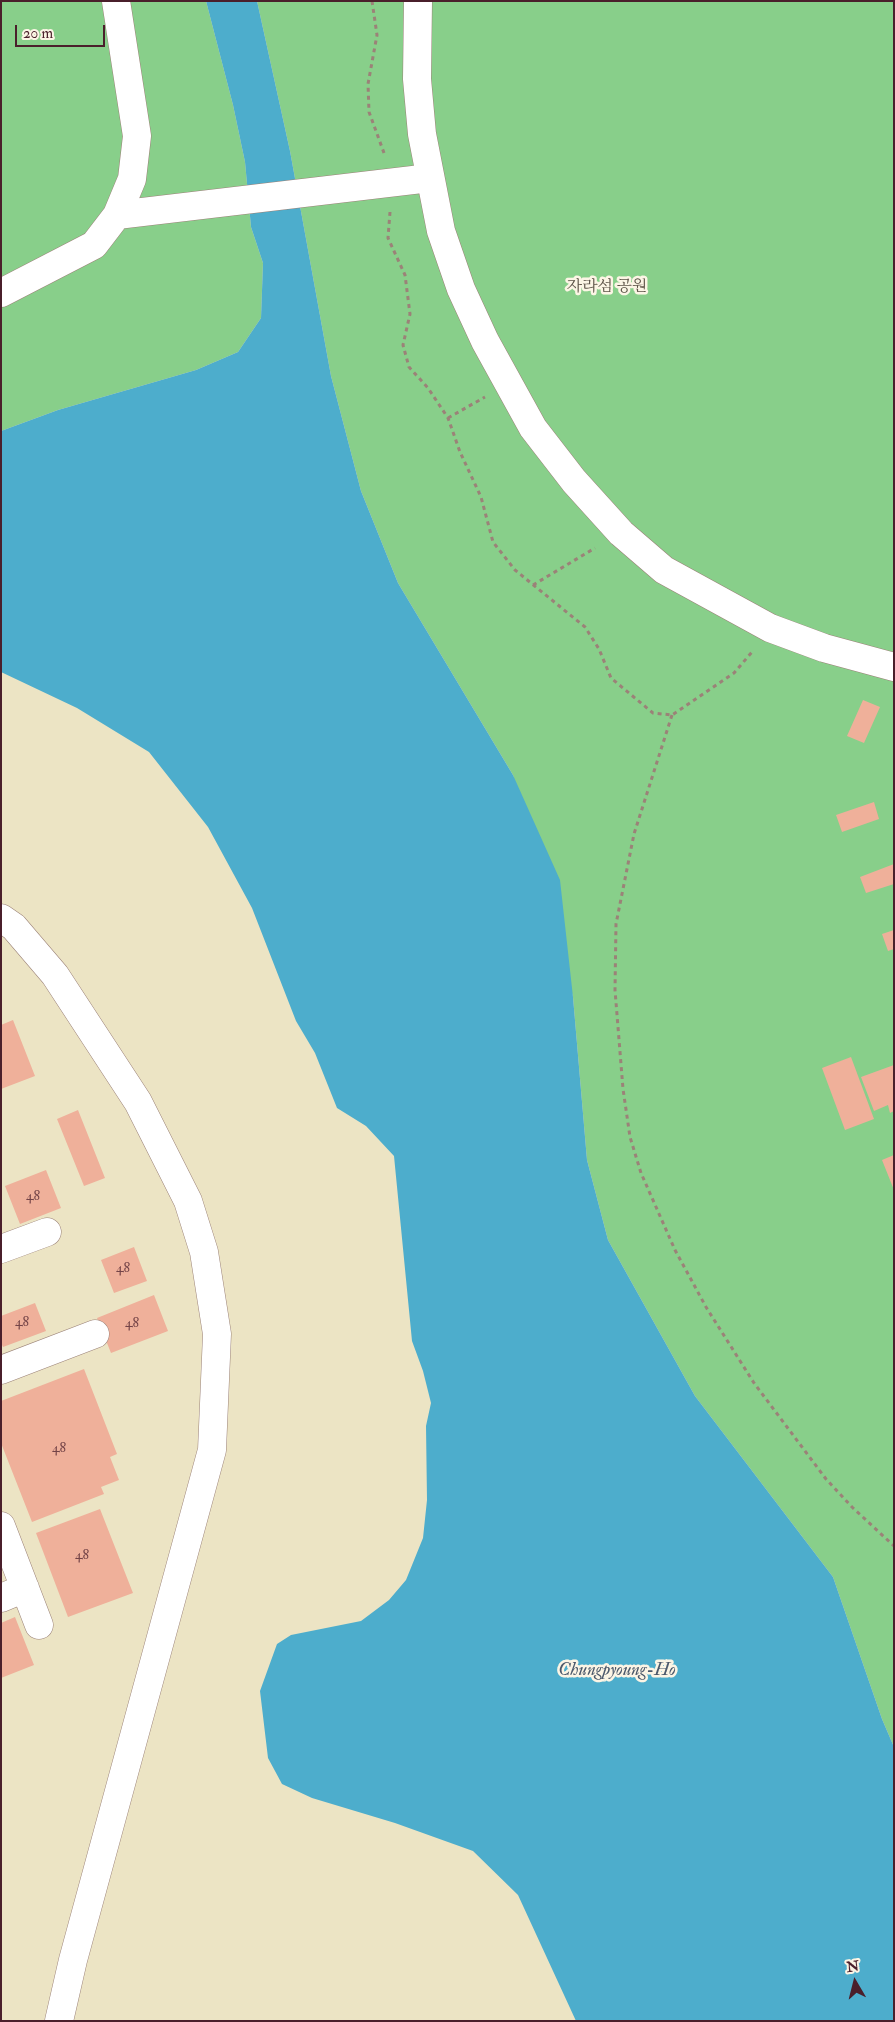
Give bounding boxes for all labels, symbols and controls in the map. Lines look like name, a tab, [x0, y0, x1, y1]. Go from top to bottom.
scale bar	[18, 15, 108, 47]
text: 20 m	[23, 24, 53, 43]
park label: 자라섬 공원	[567, 278, 647, 298]
house number: 48	[26, 1189, 40, 1205]
house number: 48	[116, 1261, 130, 1277]
house number: 48	[15, 1315, 29, 1331]
house number: 48	[125, 1316, 139, 1332]
house number: 48	[52, 1441, 66, 1457]
house number: 48	[75, 1548, 89, 1564]
water label: Chungpyoung-Ho	[558, 1660, 676, 1682]
north arrow	[830, 1957, 880, 2007]
text: N	[845, 1957, 860, 1976]

